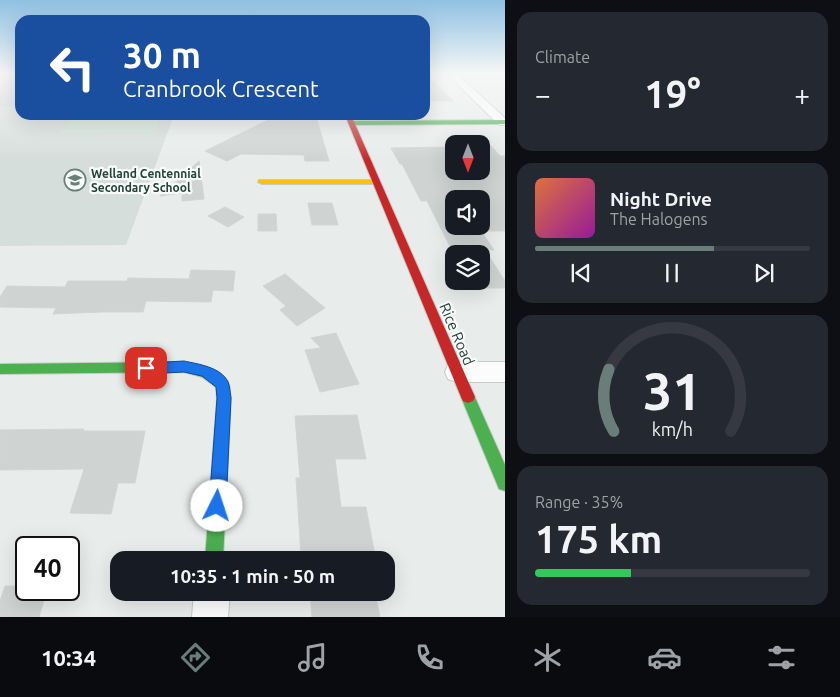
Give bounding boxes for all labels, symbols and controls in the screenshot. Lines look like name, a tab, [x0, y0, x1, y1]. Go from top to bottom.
icon: left	[40, 35, 105, 100]
text: 30 m	[123, 35, 201, 75]
text: Climate	[535, 48, 590, 66]
text: 19°	[644, 73, 701, 115]
text: Cranbrook Crescent	[123, 76, 319, 101]
text: −	[535, 79, 551, 110]
text: +	[794, 79, 810, 110]
north arrow	[445, 135, 490, 180]
map controls	[445, 135, 490, 290]
place label: Welland Centennial Secondary School	[91, 167, 201, 194]
school or university icon: Welland Centennial Secondary School	[63, 168, 87, 192]
text: Night Drive	[610, 188, 712, 210]
button: sound	[445, 190, 490, 235]
text: The Halogens	[610, 210, 708, 228]
button: layers	[445, 245, 490, 290]
icon: previous	[567, 259, 595, 287]
icon: pause	[658, 259, 686, 287]
icon: next	[750, 259, 778, 287]
street label: Rice Road	[436, 300, 478, 368]
pin	[125, 347, 167, 389]
icon: arrive	[132, 354, 160, 382]
text: 31	[643, 362, 702, 420]
text: km/h	[652, 419, 693, 439]
position arrow	[190, 479, 242, 531]
text: Range · 35%	[535, 493, 623, 511]
text: 175 km	[535, 518, 662, 560]
speed limit sign: 40	[15, 536, 80, 601]
text: 10:35 · 1 min · 50 m	[170, 565, 335, 587]
icon: directions	[178, 640, 213, 675]
icon: music	[295, 640, 330, 675]
icon: phone	[412, 640, 447, 675]
icon: climate	[530, 640, 565, 675]
icon: car	[647, 640, 682, 675]
icon: filters	[764, 640, 799, 675]
text: 10:34	[41, 645, 96, 670]

